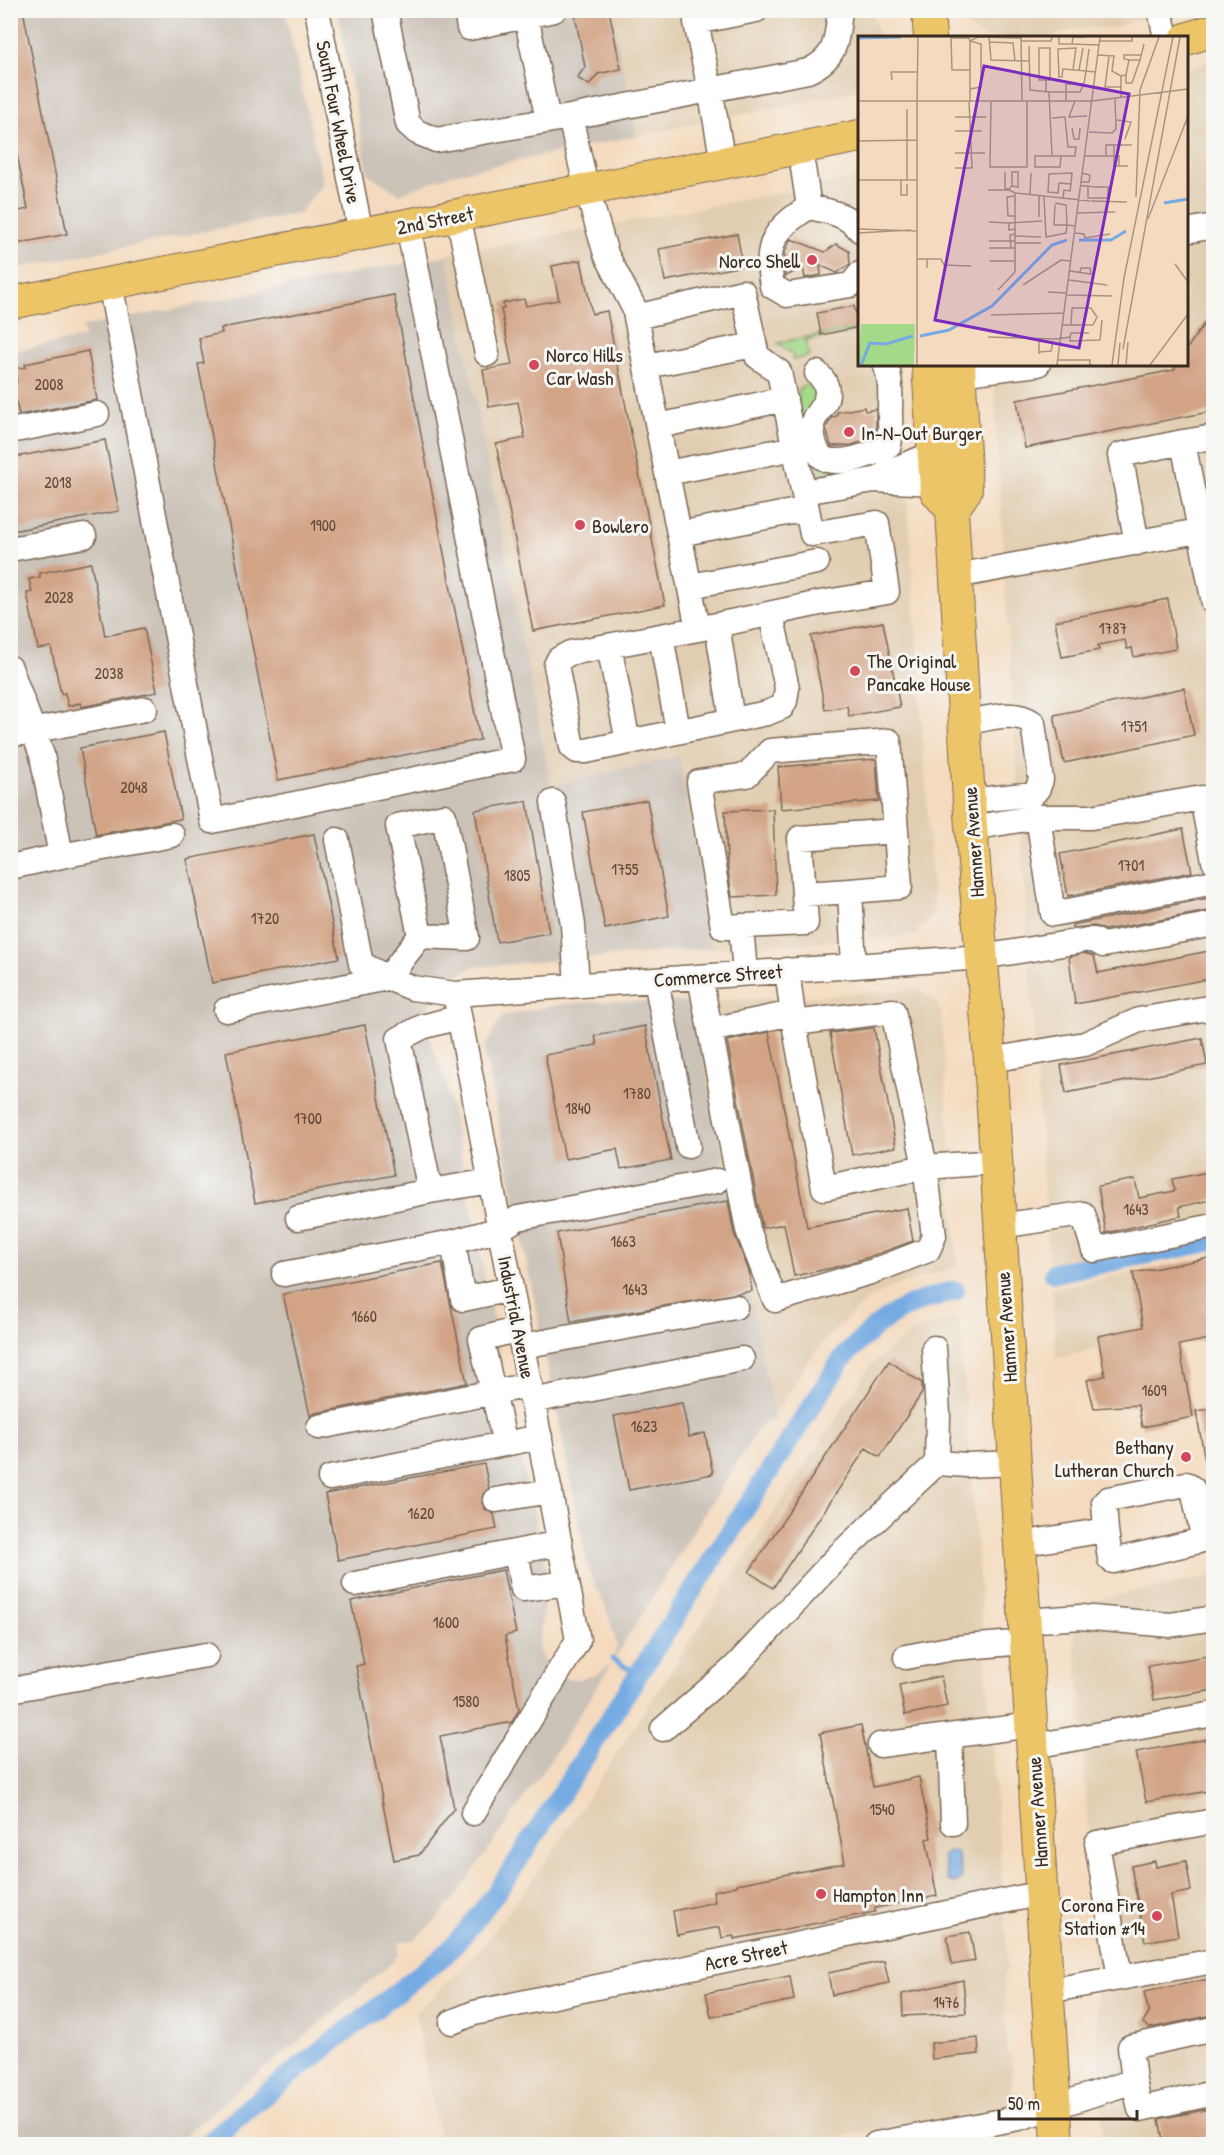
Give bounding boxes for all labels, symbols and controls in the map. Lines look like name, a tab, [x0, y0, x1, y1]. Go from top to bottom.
inset map	[858, 36, 1188, 366]
street label: South Four Wheel Drive	[310, 38, 368, 206]
street label: 2nd Street	[394, 199, 477, 241]
place label: Norco Shell	[719, 247, 800, 274]
marker: Norco Shell	[805, 253, 819, 267]
place label: Norco Hills Car Wash	[546, 341, 623, 391]
marker: Norco Hills Car Wash	[527, 358, 541, 372]
house number: 2008	[35, 373, 63, 395]
place label: In-N-Out Burger	[861, 419, 983, 446]
marker: In-N-Out Burger	[842, 425, 856, 439]
house number: 2018	[44, 471, 72, 493]
place label: Bowlero	[592, 512, 649, 539]
house number: 1900	[310, 514, 336, 536]
marker: Bowlero	[573, 518, 587, 532]
house number: 2028	[44, 586, 74, 608]
house number: 1787	[1099, 617, 1127, 639]
place label: The Original Pancake House	[867, 647, 971, 697]
house number: 2038	[95, 662, 123, 684]
marker: The Original Pancake House	[848, 664, 862, 678]
house number: 1751	[1121, 715, 1147, 737]
house number: 2048	[120, 776, 148, 798]
street label: Hamner Avenue	[956, 786, 990, 898]
house number: 1701	[1118, 854, 1145, 876]
house number: 1755	[611, 858, 639, 880]
house number: 1805	[504, 864, 531, 886]
house number: 1720	[251, 907, 279, 929]
street label: Commerce Street	[653, 957, 784, 993]
house number: 1780	[623, 1082, 651, 1104]
house number: 1840	[565, 1097, 591, 1119]
house number: 1700	[294, 1107, 322, 1129]
house number: 1643	[1123, 1198, 1149, 1220]
house number: 1663	[610, 1230, 636, 1252]
street label: Industrial Avenue	[492, 1253, 542, 1381]
street label: Hamner Avenue	[989, 1271, 1023, 1383]
house number: 1643	[622, 1278, 648, 1300]
house number: 1660	[351, 1305, 377, 1327]
house number: 1609	[1141, 1379, 1167, 1401]
house number: 1623	[631, 1415, 657, 1437]
place label: Bethany Lutheran Church	[1055, 1433, 1174, 1483]
marker: Bethany Lutheran Church	[1179, 1450, 1193, 1464]
house number: 1620	[408, 1502, 434, 1524]
house number: 1600	[433, 1611, 459, 1633]
house number: 1580	[453, 1690, 479, 1712]
street label: Hamner Avenue	[1020, 1756, 1054, 1868]
house number: 1540	[869, 1798, 895, 1820]
place label: Hampton Inn	[833, 1881, 924, 1908]
marker: Hampton Inn	[814, 1887, 828, 1901]
place label: Corona Fire Station #14	[1061, 1891, 1145, 1941]
marker: Corona Fire Station #14	[1150, 1909, 1164, 1923]
street label: Acre Street	[702, 1933, 791, 1977]
house number: 1476	[933, 1991, 959, 2013]
scale bar	[999, 2083, 1137, 2121]
text: 50 m	[1008, 2091, 1040, 2116]

